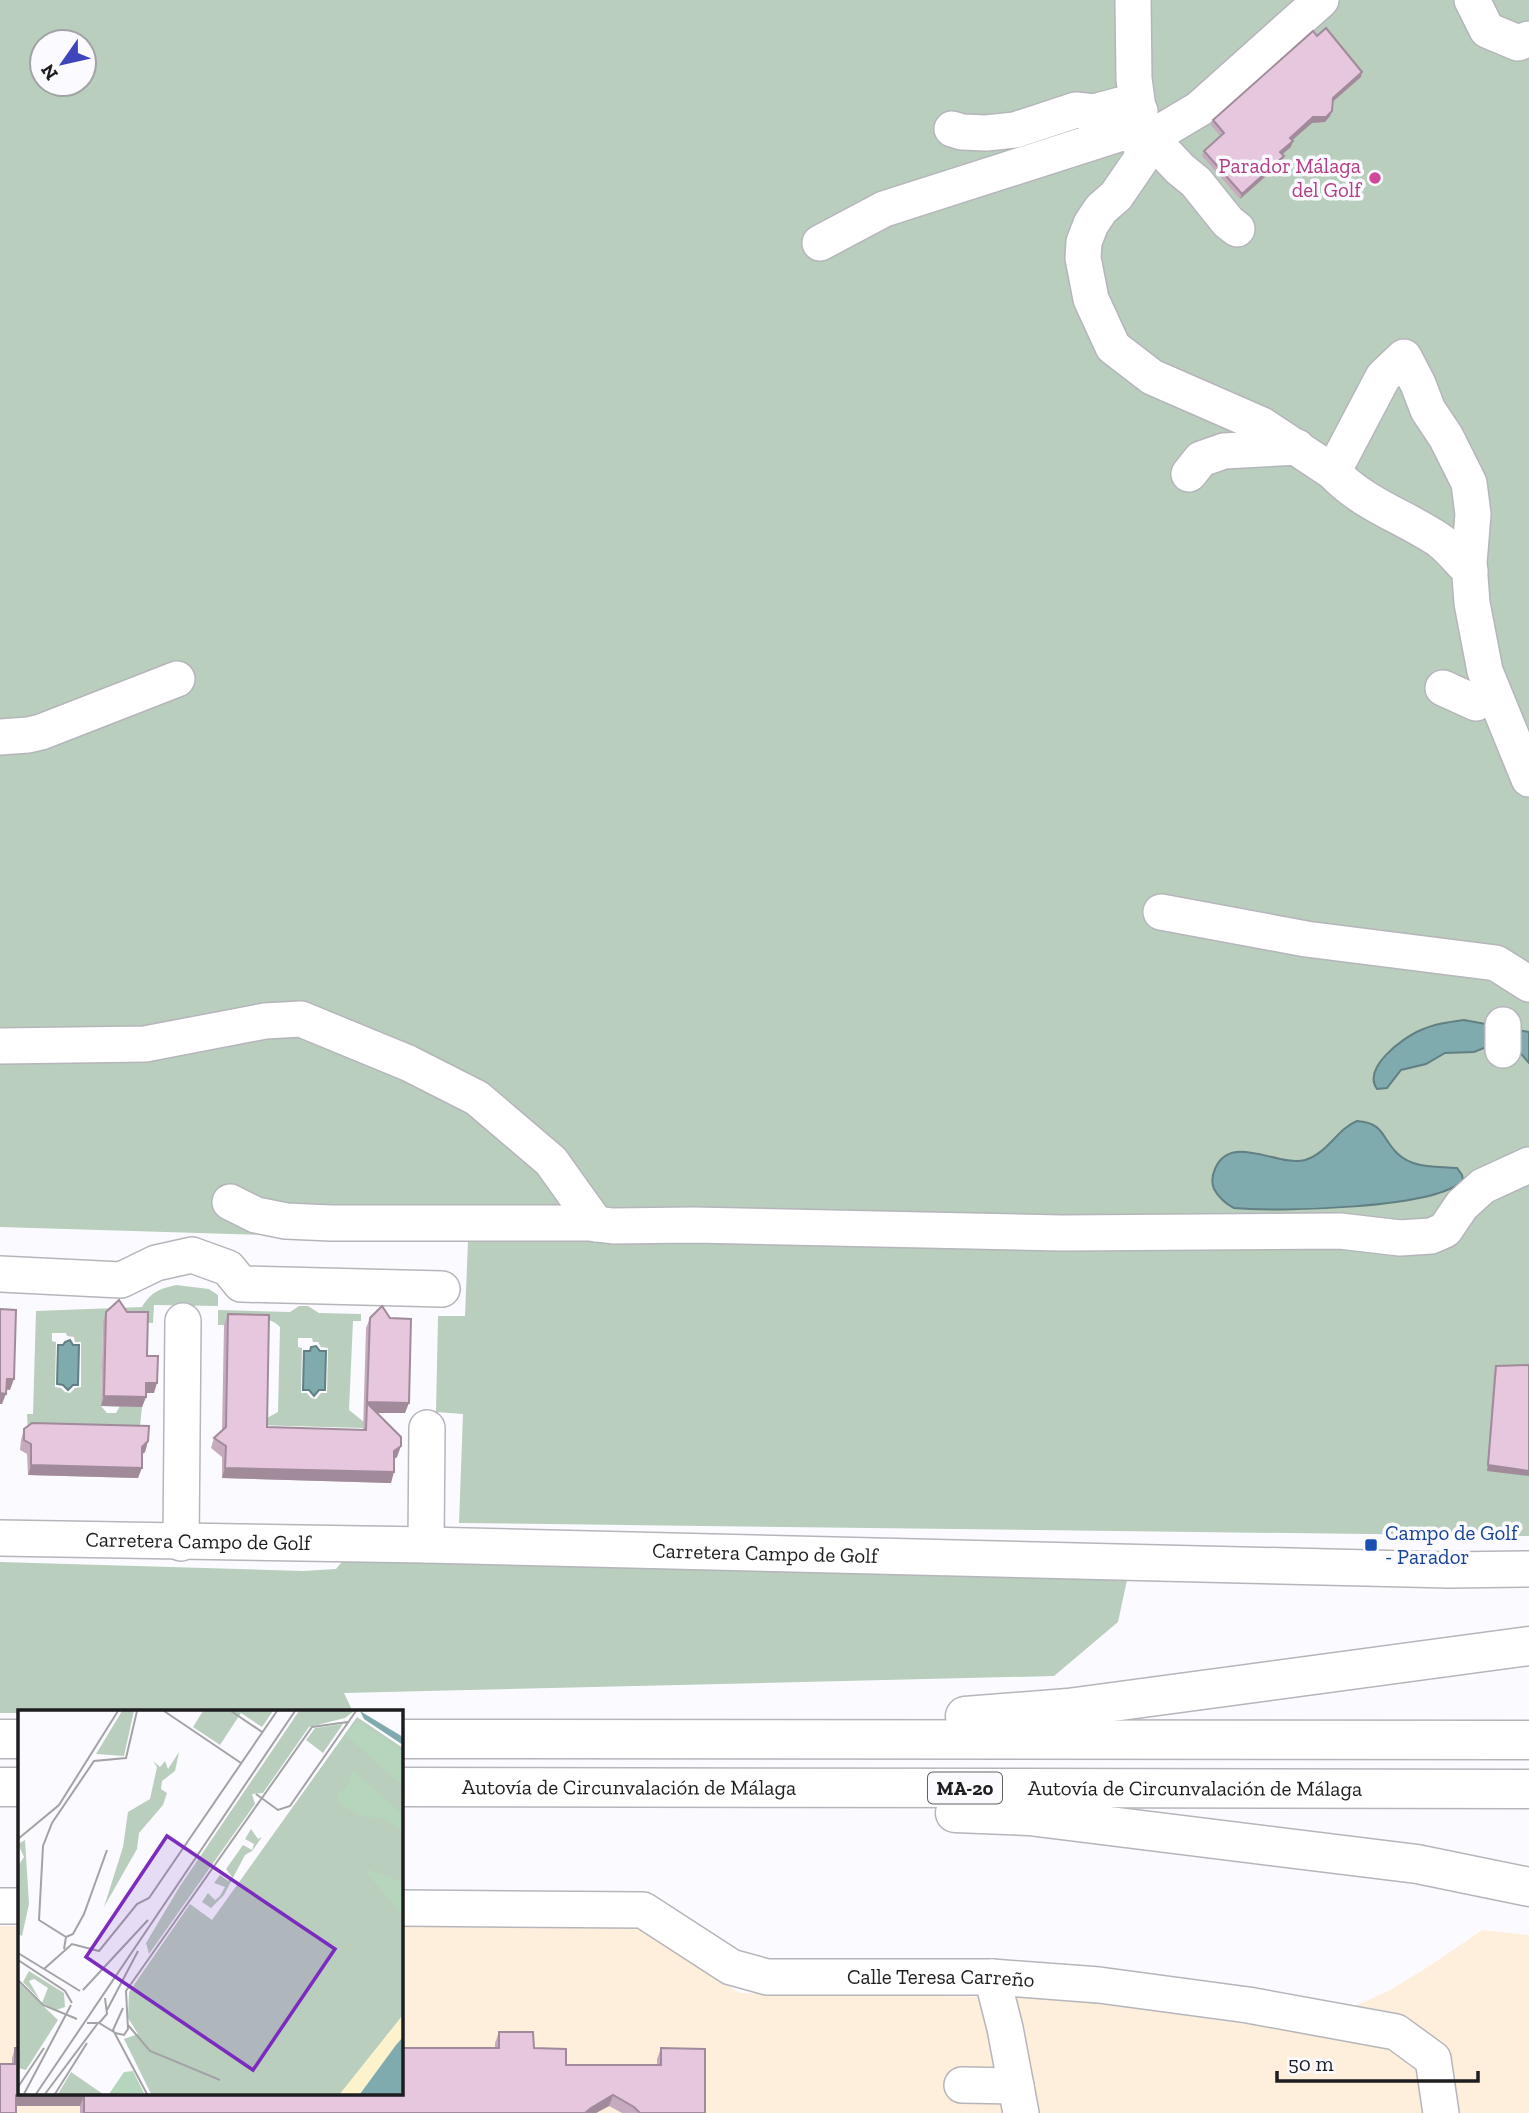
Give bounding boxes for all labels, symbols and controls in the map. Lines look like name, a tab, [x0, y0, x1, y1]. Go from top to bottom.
north arrow	[28, 28, 98, 98]
text: N	[36, 60, 63, 85]
place label: Parador Málaga del Golf	[1219, 153, 1362, 202]
marker: Parador Málaga del Golf	[1367, 170, 1383, 186]
place label: Campo de Golf - Parador	[1385, 1520, 1519, 1569]
street label: Carretera Campo de Golf	[85, 1526, 312, 1555]
marker: Campo de Golf - Parador	[1363, 1537, 1379, 1553]
street label: Carretera Campo de Golf	[652, 1538, 879, 1568]
inset map	[18, 1710, 402, 2096]
road number: MA-20	[928, 1772, 1002, 1803]
street label: Autovía de Circunvalación de Málaga	[462, 1774, 796, 1800]
street label: Autovía de Circunvalación de Málaga	[1028, 1775, 1362, 1801]
street label: Calle Teresa Carreño	[847, 1964, 1035, 1992]
scale bar	[1277, 2039, 1478, 2084]
text: 50 m	[1288, 2051, 1334, 2076]

